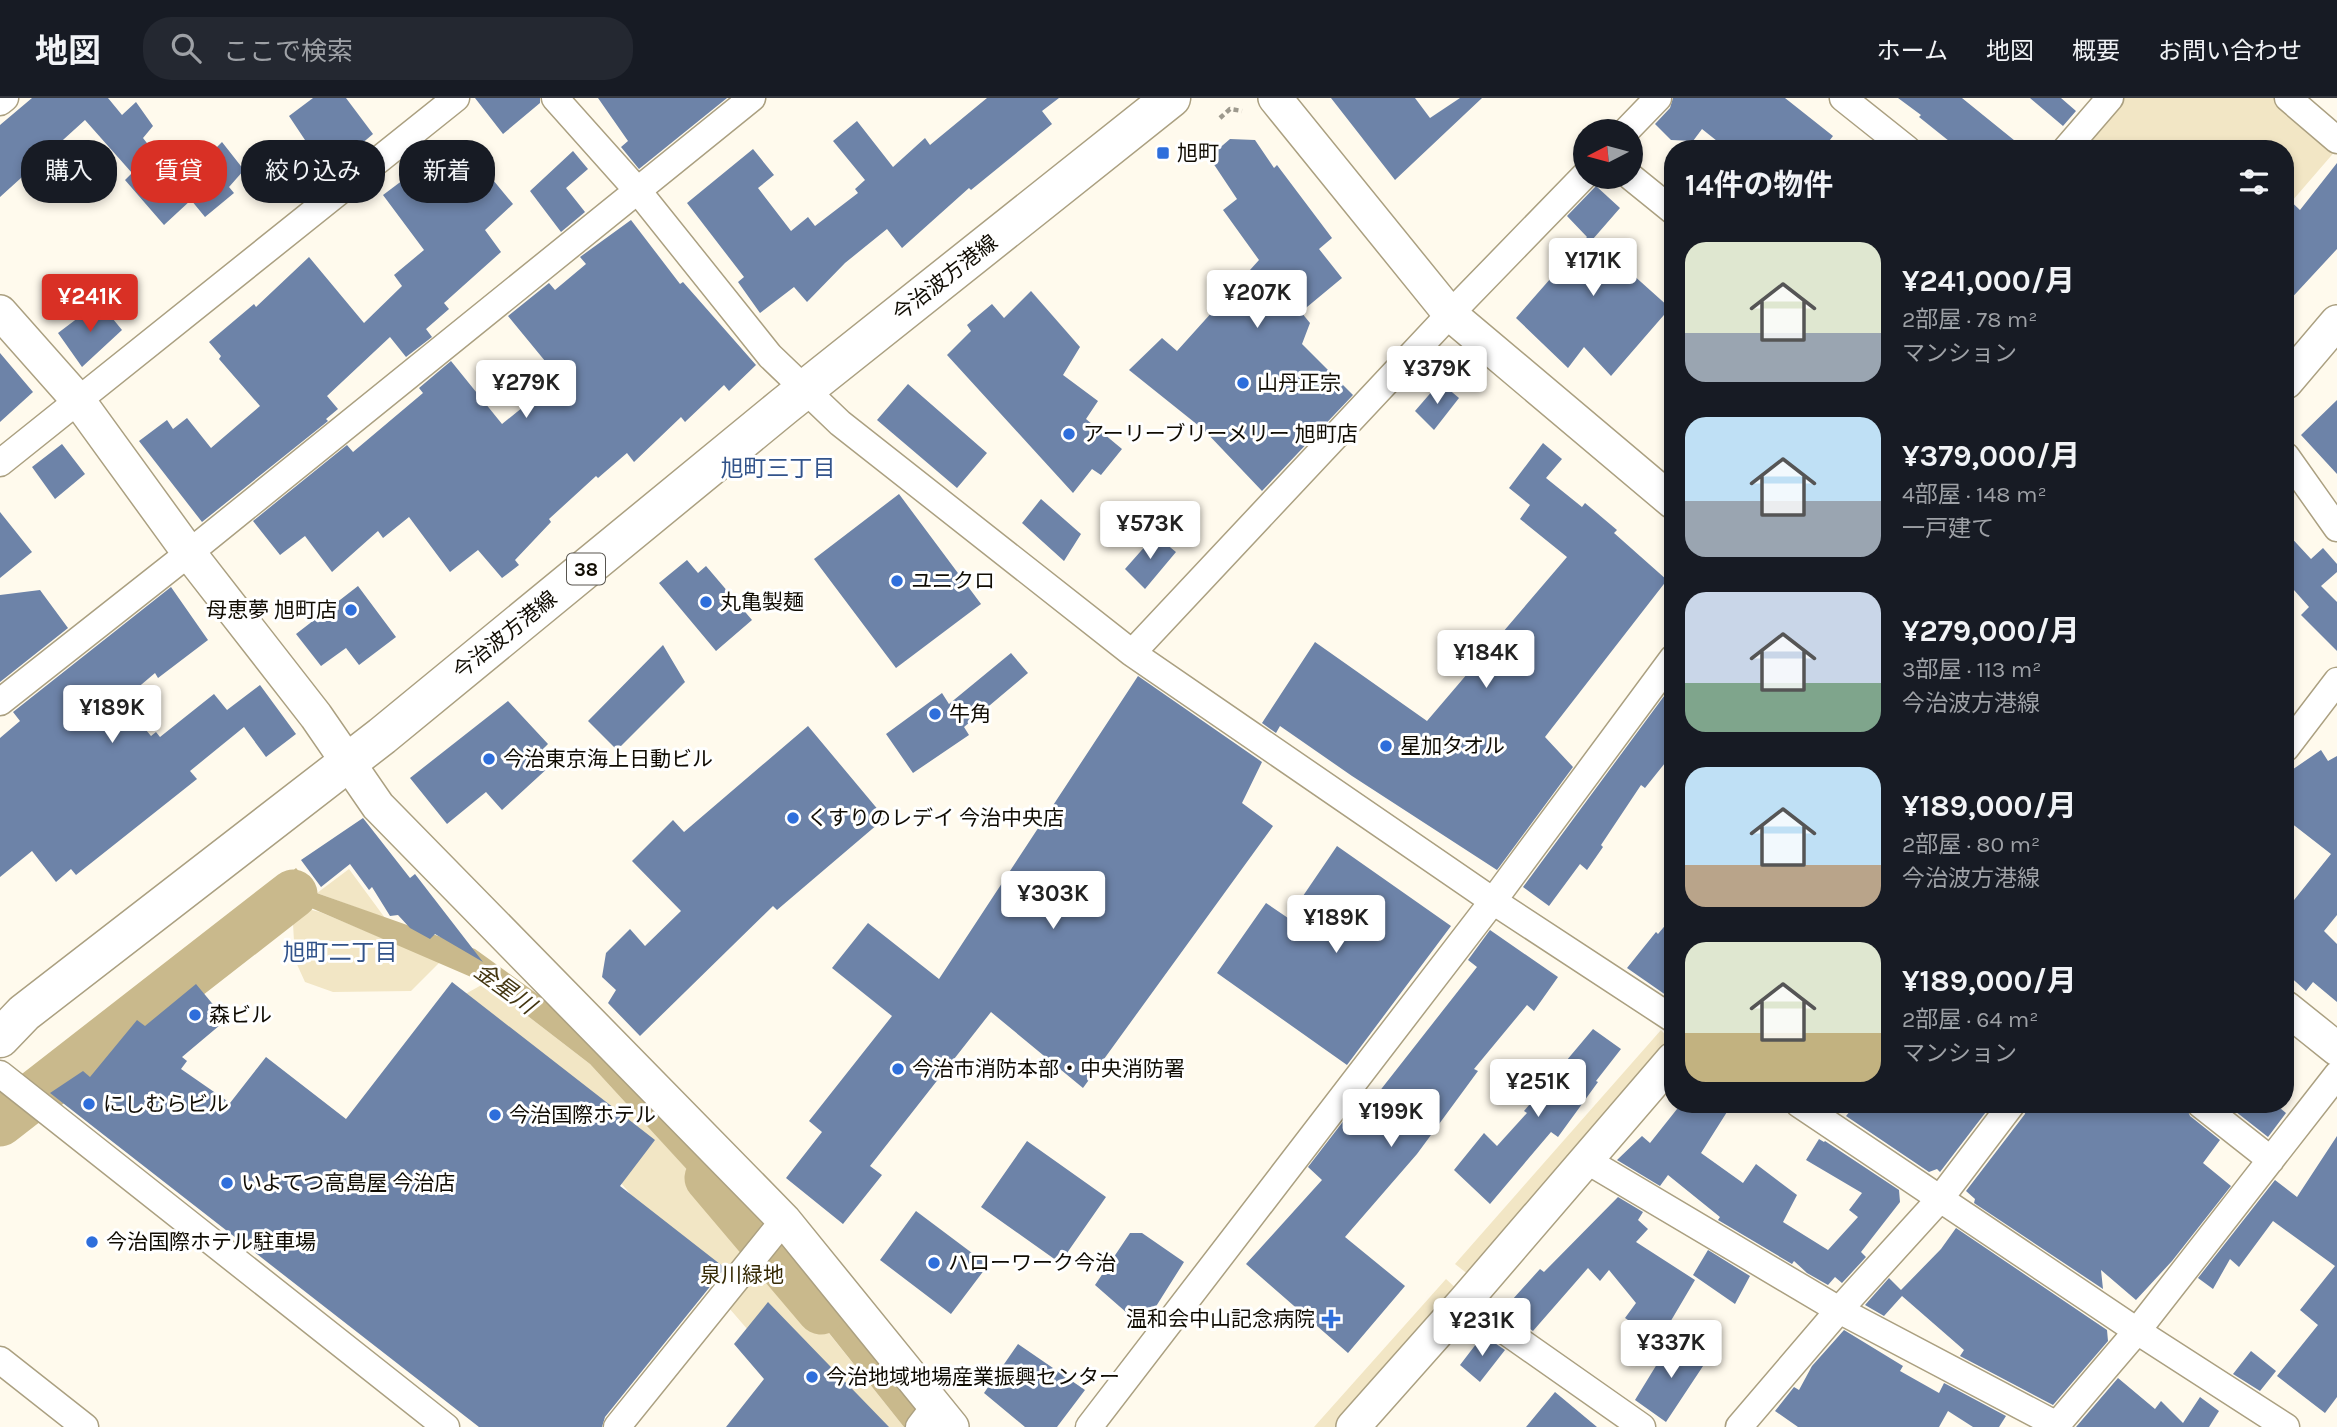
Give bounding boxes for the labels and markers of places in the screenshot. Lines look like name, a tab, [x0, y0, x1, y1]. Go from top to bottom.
place label: 旭町	[1177, 141, 1219, 165]
marker: 旭町	[1155, 145, 1171, 161]
pin: ¥171K	[1544, 238, 1642, 298]
pin: ¥207K	[1208, 271, 1306, 330]
pin: ¥241K	[41, 274, 139, 334]
pin: ¥379K	[1388, 346, 1486, 406]
pin: ¥279K	[477, 360, 575, 420]
place label: 山丹正宗	[1257, 371, 1341, 395]
marker: 山丹正宗	[1235, 375, 1251, 391]
place label: アーリーブリーメリー 旭町店	[1083, 422, 1358, 446]
marker: アーリーブリーメリー 旭町店	[1061, 426, 1077, 442]
pin: ¥573K	[1101, 502, 1199, 561]
place label: ユニクロ	[911, 569, 995, 593]
marker: ユニクロ	[889, 573, 905, 589]
place label: 丸亀製麺	[720, 590, 804, 614]
marker: 丸亀製麺	[698, 594, 714, 610]
place label: 母恵夢 旭町店	[206, 598, 337, 622]
marker: 母恵夢 旭町店	[343, 602, 359, 618]
pin: ¥184K	[1437, 630, 1535, 690]
pin: ¥189K	[63, 686, 161, 745]
place label: 牛角	[949, 702, 991, 726]
marker: 牛角	[927, 706, 943, 722]
place label: 星加タオル	[1400, 734, 1505, 758]
marker: 星加タオル	[1378, 738, 1394, 754]
place label: 今治東京海上日動ビル	[503, 747, 713, 771]
marker: 今治東京海上日動ビル	[481, 751, 497, 767]
place label: くすりのレデイ 今治中央店	[807, 806, 1064, 830]
marker: くすりのレデイ 今治中央店	[785, 810, 801, 826]
pin: ¥303K	[1004, 872, 1102, 931]
pin: ¥189K	[1287, 896, 1385, 955]
place label: 森ビル	[209, 1003, 272, 1027]
marker: 森ビル	[187, 1007, 203, 1023]
place label: 今治市消防本部・中央消防署	[912, 1057, 1185, 1081]
pin: ¥251K	[1489, 1060, 1587, 1119]
marker: 今治市消防本部・中央消防署	[890, 1061, 906, 1077]
pin: ¥199K	[1342, 1090, 1440, 1149]
place label: にしむらビル	[103, 1092, 229, 1116]
marker: にしむらビル	[81, 1096, 97, 1112]
place label: 今治国際ホテル	[509, 1103, 656, 1127]
marker: 今治国際ホテル	[487, 1107, 503, 1123]
place label: いよてつ高島屋 今治店	[241, 1171, 455, 1195]
marker: いよてつ高島屋 今治店	[219, 1175, 235, 1191]
place label: 今治国際ホテル駐車場	[106, 1230, 316, 1254]
marker: 今治国際ホテル駐車場	[84, 1234, 100, 1250]
place label: ハローワーク今治	[948, 1251, 1116, 1275]
marker: ハローワーク今治	[926, 1255, 942, 1271]
pin: ¥231K	[1433, 1298, 1531, 1358]
place label: 温和会中山記念病院	[1126, 1307, 1315, 1331]
marker: 温和会中山記念病院	[1321, 1309, 1341, 1329]
pin: ¥337K	[1622, 1320, 1720, 1380]
place label: 今治地域地場産業振興センター	[826, 1365, 1120, 1389]
marker: 今治地域地場産業振興センター	[804, 1369, 820, 1385]

